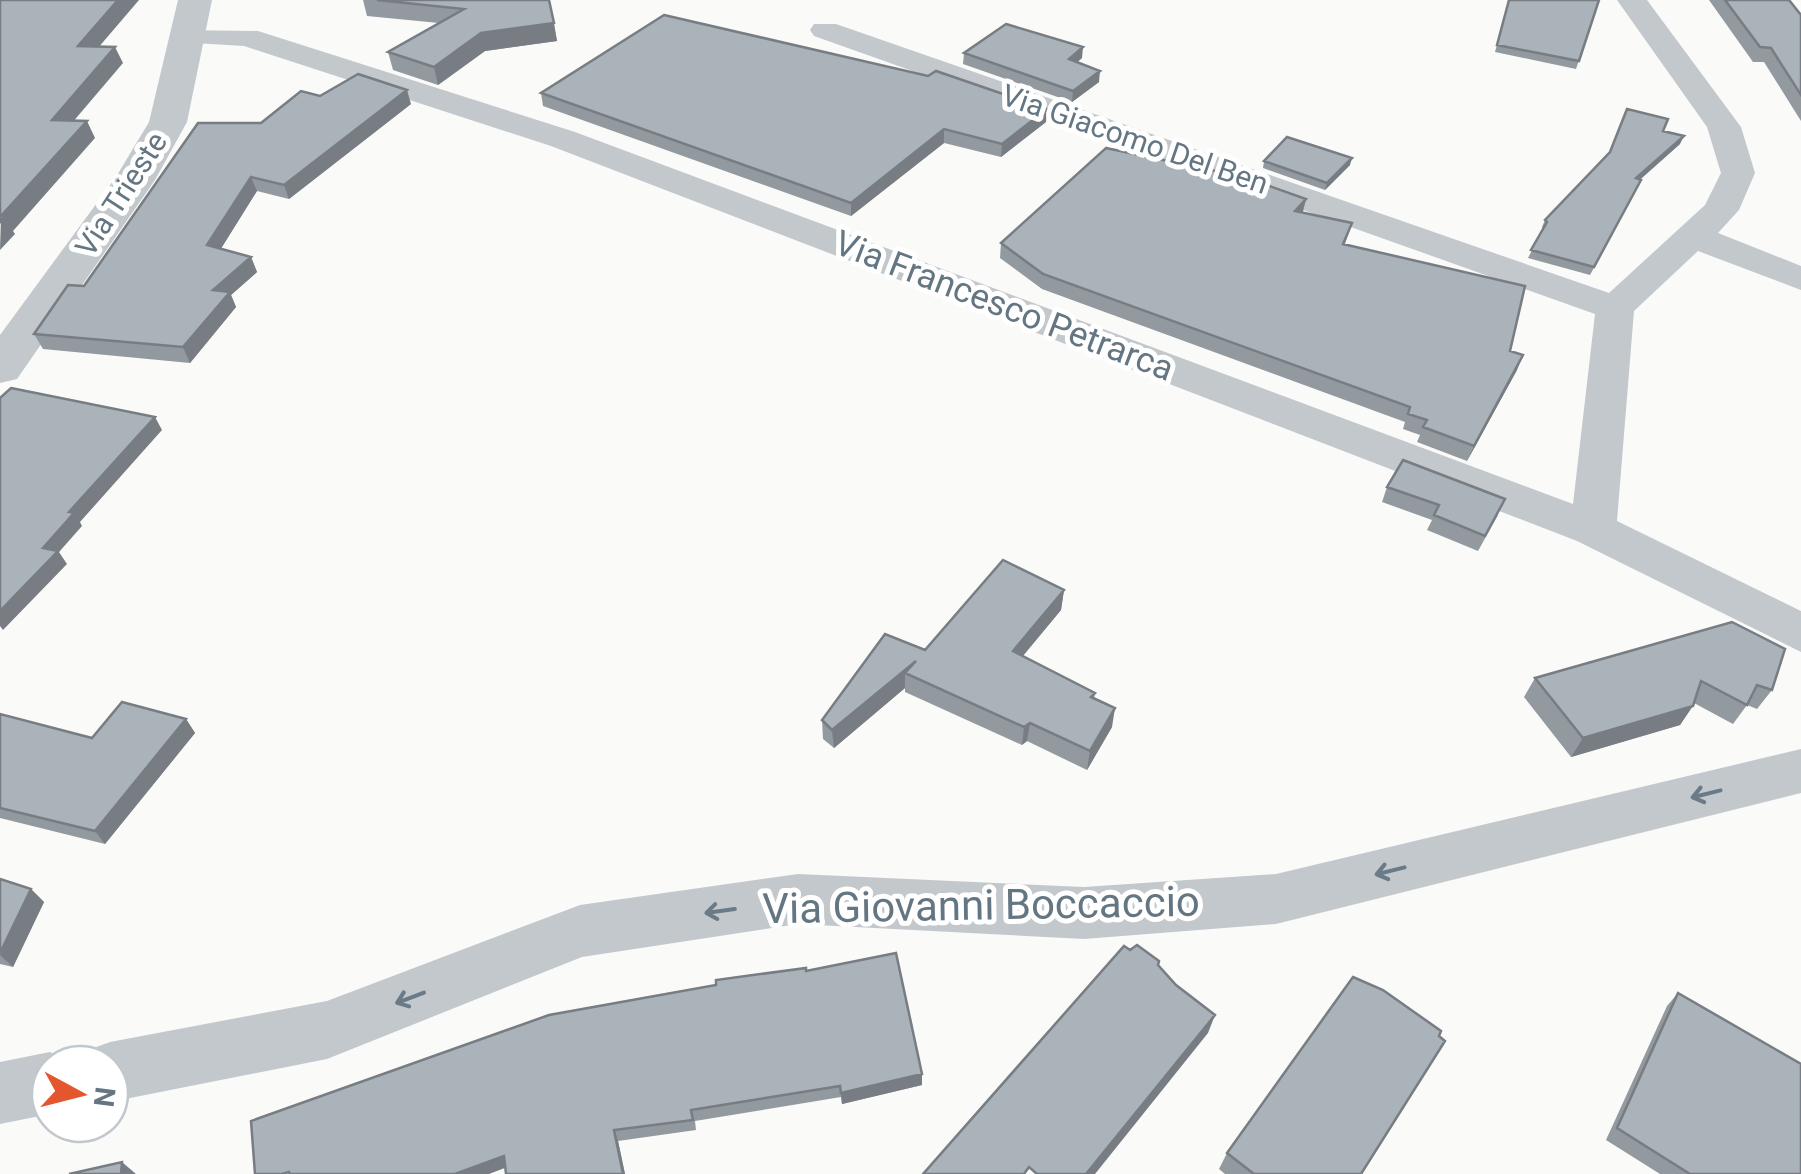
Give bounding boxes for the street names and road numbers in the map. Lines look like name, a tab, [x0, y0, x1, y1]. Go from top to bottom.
street label: Via Giacomo Del Ben	[997, 77, 1273, 201]
street label: Via Trieste	[68, 125, 174, 263]
street label: Via Francesco Petrarca	[829, 222, 1179, 390]
street label: Via Giovanni Boccaccio	[762, 877, 1200, 933]

